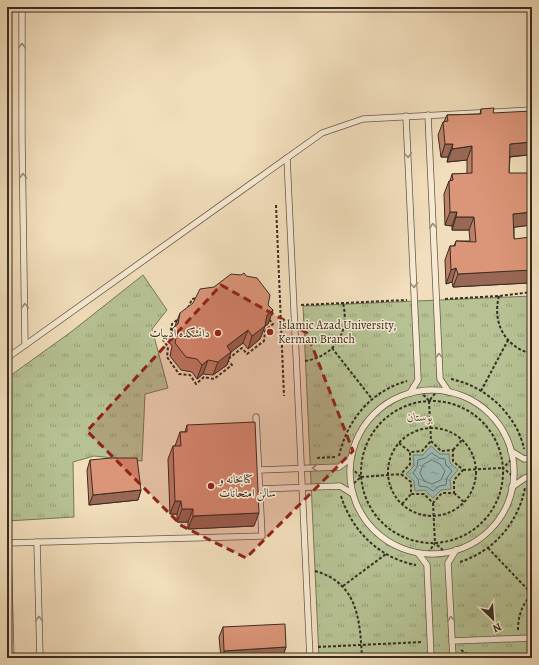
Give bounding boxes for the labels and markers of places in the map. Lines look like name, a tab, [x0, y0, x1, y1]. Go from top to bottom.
place label: Islamic Azad University, Kerman Branch	[278, 317, 396, 347]
place label: دانشکده ادبیات	[149, 325, 210, 341]
marker: Islamic Azad University, Kerman Branch	[265, 327, 275, 337]
marker: دانشکده ادبیات	[213, 328, 223, 338]
place label: کتابخانه و سالن امتحانات	[217, 471, 276, 502]
marker: کتابخانه و سالن امتحانات	[206, 481, 216, 491]

